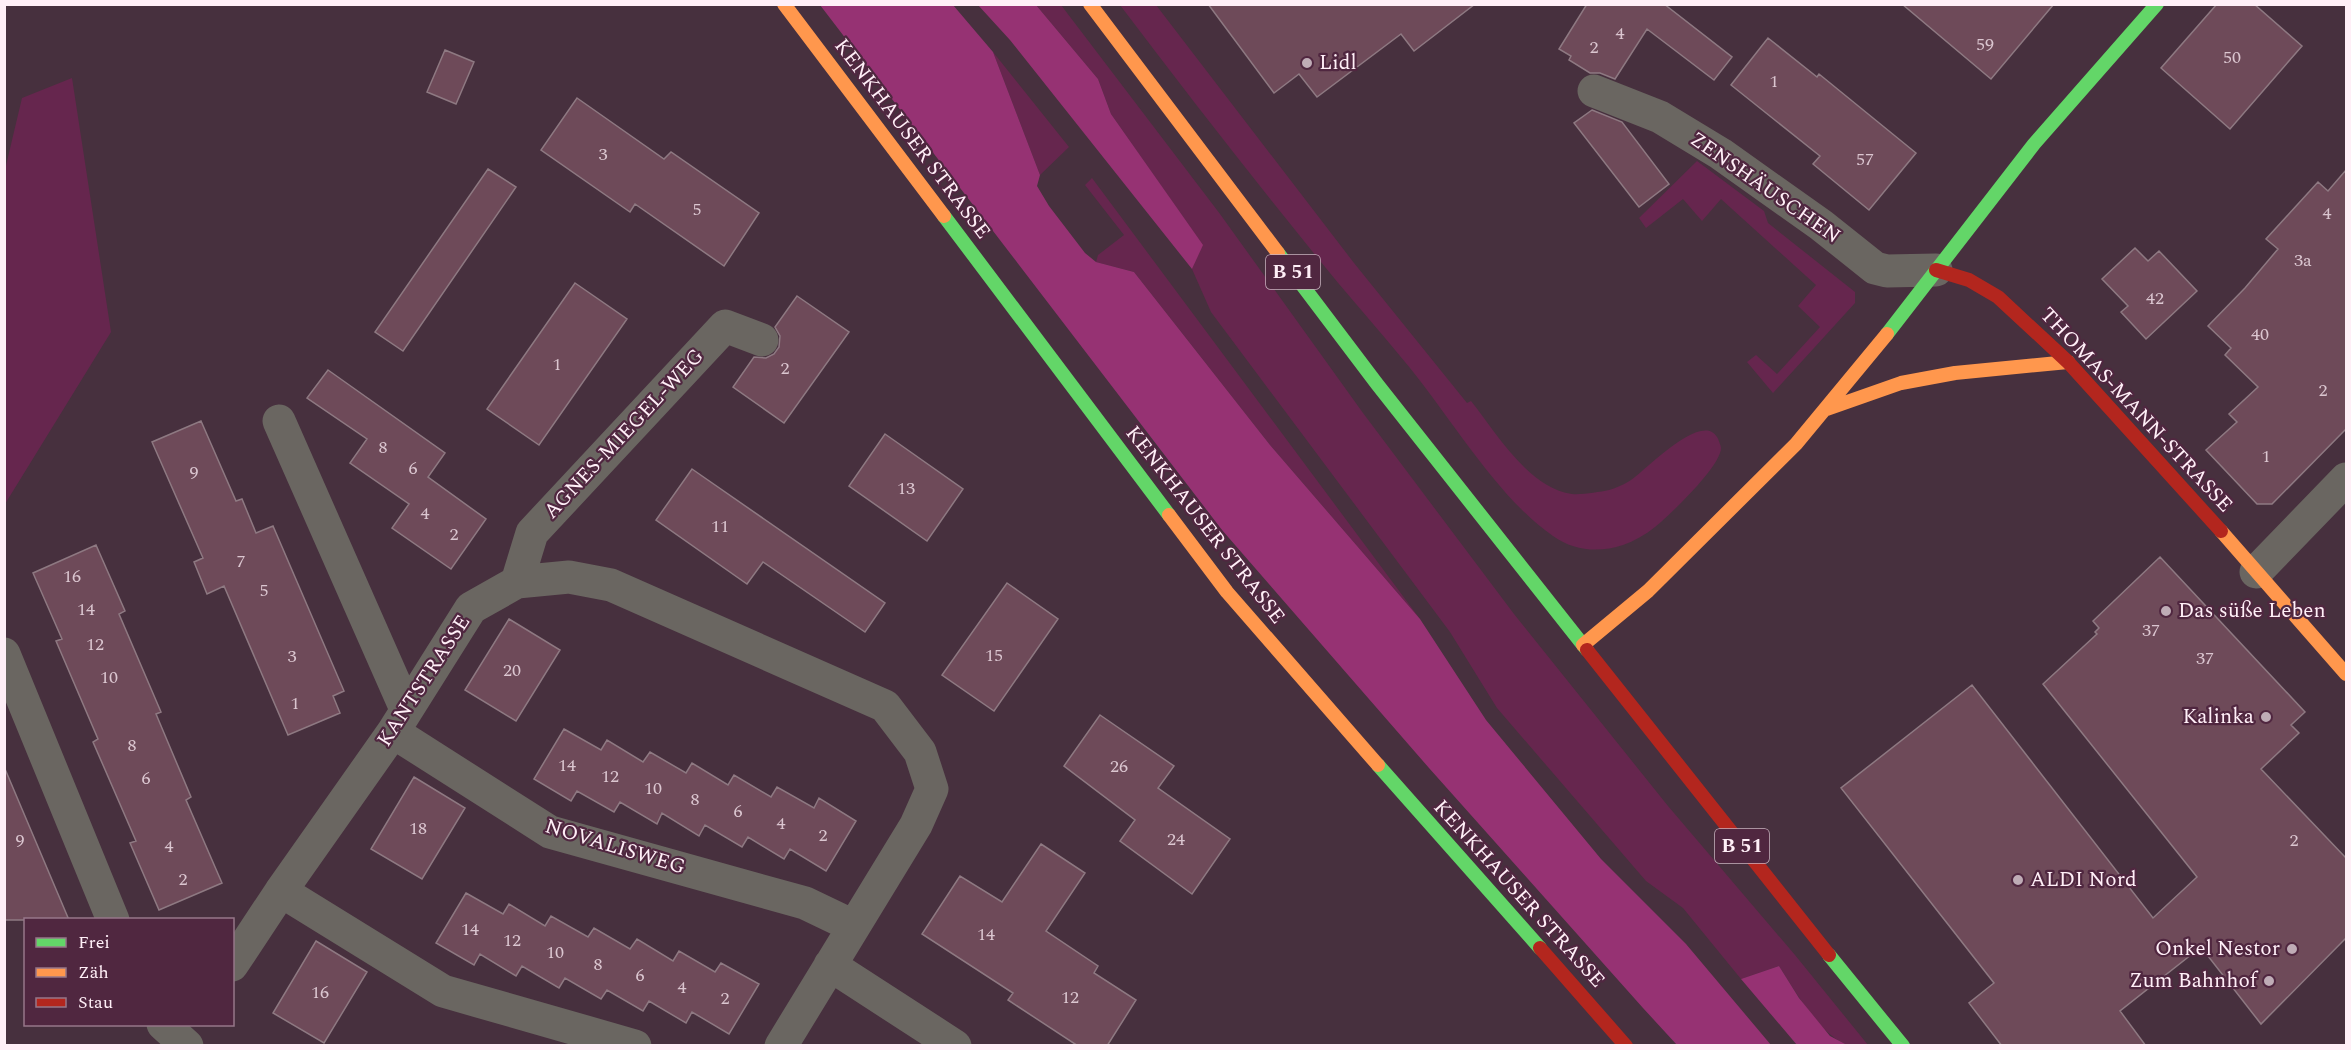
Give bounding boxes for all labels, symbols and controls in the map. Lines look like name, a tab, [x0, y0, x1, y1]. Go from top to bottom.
house number: 4	[1616, 20, 1625, 47]
house number: 59	[1976, 31, 1994, 58]
street label: KENKHAUSER STRASSE	[826, 32, 998, 246]
house number: 2	[1590, 34, 1599, 61]
house number: 50	[2223, 44, 2241, 71]
place label: Lidl	[1319, 47, 1357, 79]
marker: Lidl	[1300, 56, 1314, 70]
house number: 1	[1770, 68, 1779, 95]
street label: ZENSHÄUSCHEN	[1683, 124, 1847, 252]
house number: 3	[599, 141, 608, 168]
house number: 57	[1856, 146, 1874, 173]
house number: 5	[693, 196, 702, 223]
house number: 4	[2323, 200, 2332, 227]
house number: 3a	[2294, 247, 2312, 274]
road number: B 51	[1266, 255, 1320, 289]
house number: 42	[2146, 285, 2164, 312]
street label: THOMAS-MANN-STRASSE	[2032, 300, 2240, 520]
house number: 40	[2251, 321, 2269, 348]
street label: AGNES-MIEGEL-WEG	[536, 341, 712, 527]
house number: 1	[553, 351, 562, 378]
house number: 2	[781, 355, 790, 382]
house number: 2	[2319, 377, 2328, 404]
street label: KENKHAUSER STRASSE	[1117, 419, 1293, 631]
house number: 8	[379, 434, 388, 461]
house number: 1	[2262, 443, 2271, 470]
house number: 6	[409, 455, 418, 482]
house number: 9	[190, 459, 199, 486]
house number: 13	[897, 475, 915, 502]
house number: 4	[421, 500, 430, 527]
house number: 11	[711, 513, 729, 540]
house number: 2	[450, 521, 459, 548]
house number: 7	[237, 548, 246, 575]
house number: 16	[63, 563, 81, 590]
house number: 5	[260, 577, 269, 604]
place label: Das süße Leben	[2178, 595, 2326, 627]
house number: 14	[77, 596, 95, 623]
marker: Das süße Leben	[2159, 604, 2173, 618]
street label: KANTSTRASSE	[369, 609, 479, 753]
house number: 37	[2142, 617, 2160, 644]
house number: 12	[86, 631, 104, 658]
house number: 15	[985, 642, 1003, 669]
house number: 3	[288, 643, 297, 670]
house number: 37	[2196, 645, 2214, 672]
house number: 20	[503, 657, 521, 684]
house number: 10	[100, 664, 118, 691]
house number: 1	[291, 690, 300, 717]
place label: Kalinka	[2183, 701, 2255, 733]
marker: Kalinka	[2259, 710, 2273, 724]
house number: 8	[128, 732, 137, 759]
house number: 14	[558, 752, 576, 779]
house number: 26	[1110, 753, 1128, 780]
house number: 12	[601, 763, 619, 790]
house number: 6	[142, 765, 151, 792]
house number: 10	[644, 775, 662, 802]
house number: 8	[691, 786, 700, 813]
street label: KENKHAUSER STRASSE	[1425, 793, 1613, 995]
house number: 6	[734, 798, 743, 825]
street label: NOVALISWEG	[541, 810, 689, 884]
house number: 4	[777, 810, 786, 837]
house number: 18	[409, 815, 427, 842]
house number: 2	[819, 822, 828, 849]
house number: 24	[1167, 826, 1185, 853]
house number: 9	[16, 827, 25, 854]
house number: 2	[2290, 827, 2299, 854]
road number: B 51	[1715, 829, 1769, 863]
house number: 4	[165, 833, 174, 860]
place label: ALDI Nord	[2030, 864, 2137, 896]
house number: 2	[179, 866, 188, 893]
marker: ALDI Nord	[2011, 873, 2025, 887]
house number: 14	[461, 916, 479, 943]
legend	[24, 918, 234, 1026]
house number: 14	[977, 921, 995, 948]
house number: 12	[503, 927, 521, 954]
text: Frei	[78, 929, 110, 956]
place label: Onkel Nestor	[2155, 933, 2280, 965]
house number: 10	[546, 939, 564, 966]
marker: Onkel Nestor	[2285, 942, 2299, 956]
house number: 8	[594, 951, 603, 978]
text: Zäh	[78, 959, 109, 986]
house number: 6	[636, 962, 645, 989]
place label: Zum Bahnhof	[2129, 965, 2259, 997]
house number: 4	[678, 974, 687, 1001]
marker: Zum Bahnhof	[2262, 974, 2276, 988]
house number: 16	[311, 979, 329, 1006]
house number: 12	[1061, 984, 1079, 1011]
house number: 2	[721, 985, 730, 1012]
text: Stau	[78, 989, 113, 1016]

